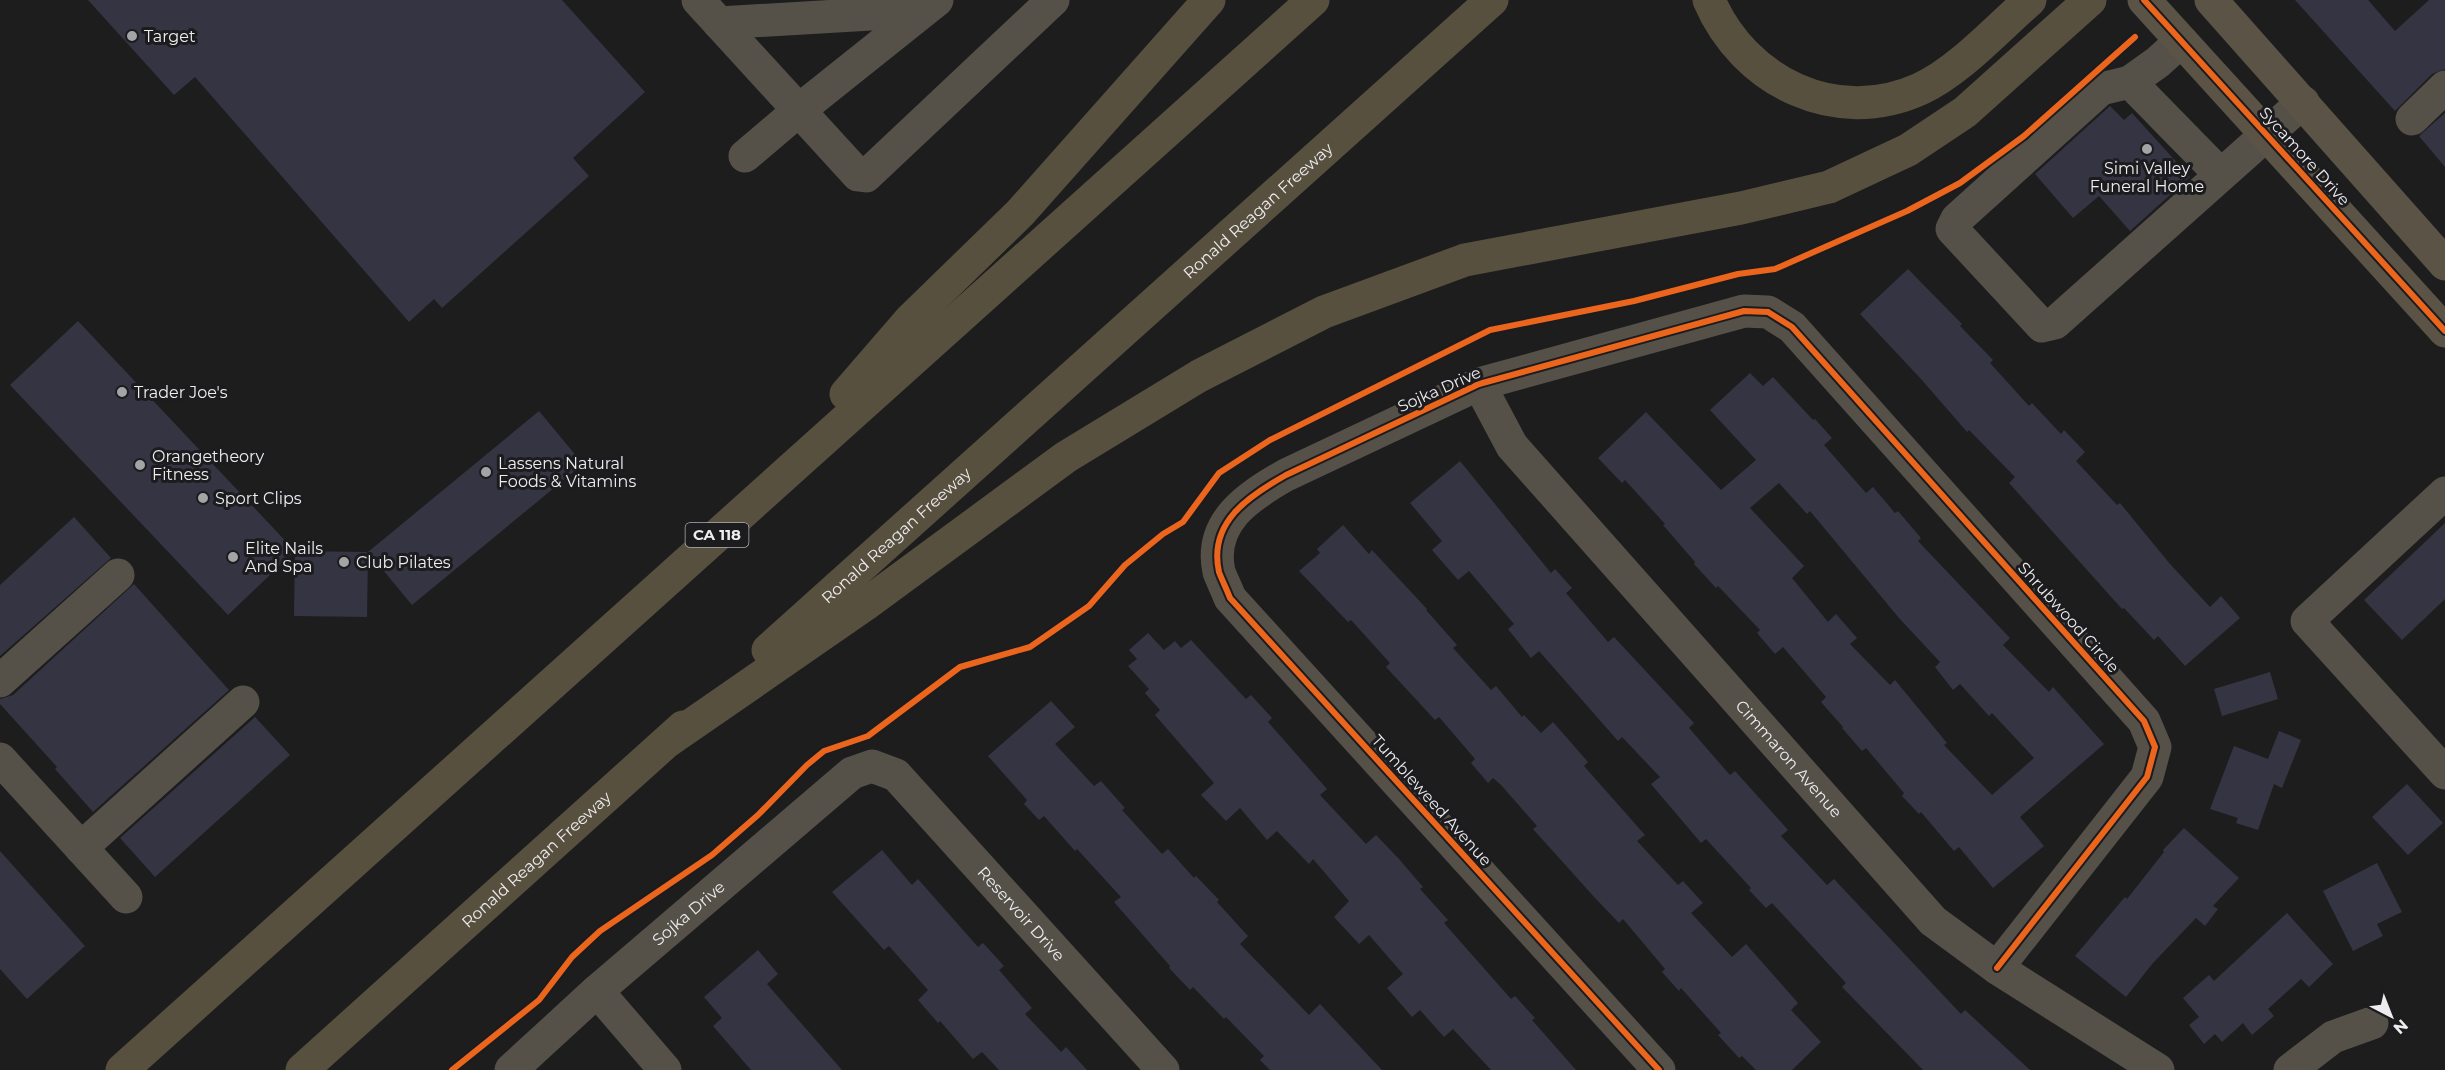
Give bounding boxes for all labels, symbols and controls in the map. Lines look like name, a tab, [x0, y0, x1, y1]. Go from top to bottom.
place label: Target	[144, 27, 196, 46]
marker: Target	[125, 29, 139, 43]
street label: Sycamore Drive	[2256, 103, 2354, 209]
street label: Ronald Reagan Freeway	[1179, 139, 1337, 283]
marker: Simi Valley Funeral Home	[2140, 142, 2154, 156]
place label: Simi Valley Funeral Home	[2090, 159, 2204, 196]
street label: Sojka Drive	[1395, 363, 1484, 416]
place label: Trader Joe's	[134, 383, 228, 402]
marker: Trader Joe's	[115, 385, 129, 399]
place label: Orangetheory Fitness	[152, 447, 264, 484]
place label: Lassens Natural Foods & Vitamins	[498, 454, 636, 491]
marker: Orangetheory Fitness	[133, 458, 147, 472]
street label: Ronald Reagan Freeway	[818, 463, 975, 607]
marker: Lassens Natural Foods & Vitamins	[479, 465, 493, 479]
place label: Sport Clips	[215, 489, 302, 508]
marker: Sport Clips	[196, 491, 210, 505]
road number: CA 118	[686, 523, 748, 547]
place label: Elite Nails And Spa	[245, 539, 323, 576]
marker: Elite Nails And Spa	[226, 550, 240, 564]
place label: Club Pilates	[356, 553, 451, 572]
marker: Club Pilates	[337, 555, 351, 569]
street label: Shrubwood Circle	[2014, 558, 2123, 676]
street label: Cimmaron Avenue	[1732, 696, 1846, 822]
street label: Tumbleweed Avenue	[1368, 731, 1496, 870]
street label: Ronald Reagan Freeway	[458, 787, 615, 932]
street label: Reservoir Drive	[974, 863, 1069, 965]
street label: Sojka Drive	[649, 877, 729, 949]
north arrow	[2361, 986, 2421, 1046]
text: N	[2390, 1015, 2412, 1038]

